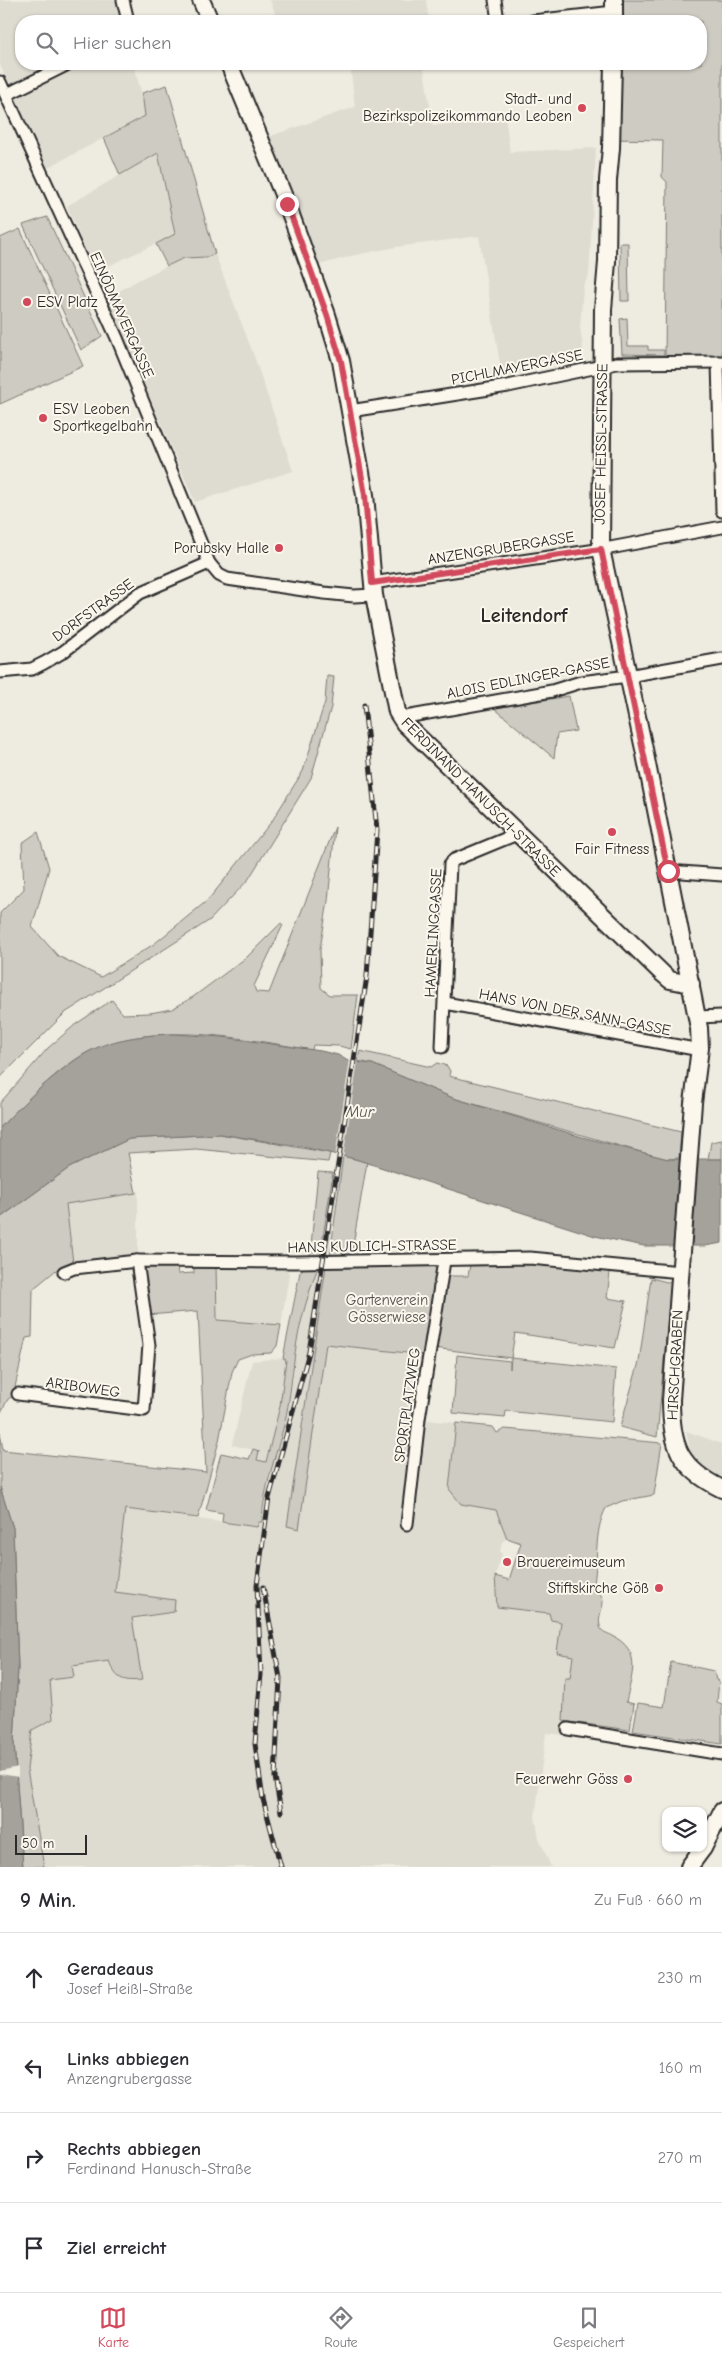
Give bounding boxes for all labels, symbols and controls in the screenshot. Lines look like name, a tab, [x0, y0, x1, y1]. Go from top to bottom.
search box	[15, 15, 707, 70]
icon: search	[33, 29, 61, 57]
text: Hier suchen	[73, 32, 171, 54]
place label: Stadt- und Bezirkspolizeikommando Leoben	[363, 90, 572, 125]
marker: Stadt- und Bezirkspolizeikommando Leoben	[576, 102, 588, 114]
route end	[276, 193, 299, 216]
street label: EINÖDMAYERGASSE	[86, 249, 158, 381]
place label: ESV Platz	[37, 293, 98, 311]
marker: ESV Platz	[21, 296, 33, 308]
street label: PICHLMAYERGASSE	[450, 345, 584, 389]
street label: JOSEF HEISSL-STRASSE	[591, 363, 611, 525]
place label: ESV Leoben Sportkegelbahn	[53, 400, 153, 435]
marker: ESV Leoben Sportkegelbahn	[37, 412, 49, 424]
street label: ANZENGRUBERGASSE	[426, 527, 576, 569]
place label: Porubsky Halle	[174, 539, 269, 557]
marker: Porubsky Halle	[273, 542, 285, 554]
street label: DORFSTRASSE	[49, 574, 137, 646]
district label: Leitendorf	[481, 604, 569, 627]
street label: ALOIS EDLINGER-GASSE	[445, 653, 611, 703]
street label: FERDINAND HANUSCH-STRASSE	[398, 714, 564, 880]
marker: Fair Fitness	[606, 826, 618, 838]
place label: Fair Fitness	[575, 840, 649, 858]
route start	[657, 860, 680, 883]
street label: HAMERLINGGASSE	[421, 868, 445, 998]
street label: HANS VON DER SANN-GASSE	[478, 985, 672, 1039]
water label: Mur	[345, 1103, 375, 1121]
street label: HANS KUDLICH-STRASSE	[287, 1236, 457, 1256]
park label: Gartenverein Gösserwiese	[346, 1291, 428, 1326]
street label: HIRSCHGRABEN	[663, 1309, 687, 1421]
street label: SPORTPLATZWEG	[390, 1346, 424, 1464]
street label: ARIBOWEG	[45, 1373, 122, 1401]
place label: Brauereimuseum	[517, 1553, 625, 1571]
marker: Brauereimuseum	[501, 1556, 513, 1568]
place label: Stiftskirche Göß	[548, 1579, 649, 1597]
marker: Stiftskirche Göß	[653, 1582, 665, 1594]
place label: Feuerwehr Göss	[515, 1770, 618, 1788]
marker: Feuerwehr Göss	[622, 1773, 634, 1785]
map controls	[662, 1807, 707, 1852]
button: layers	[662, 1807, 707, 1852]
scale bar	[15, 1832, 88, 1855]
text: 50 m	[22, 1835, 54, 1852]
text: 9 Min.	[20, 1888, 76, 1912]
text: Zu Fuß · 660 m	[594, 1891, 702, 1909]
text: Geradeaus	[67, 1958, 153, 1980]
icon: ahead	[20, 1964, 48, 1992]
text: 230 m	[657, 1969, 702, 1987]
text: Josef Heißl-Straße	[67, 1980, 193, 1998]
text: Links abbiegen	[67, 2048, 189, 2070]
icon: left	[20, 2054, 48, 2082]
text: 160 m	[659, 2059, 702, 2077]
text: Anzengrubergasse	[67, 2070, 192, 2088]
text: Rechts abbiegen	[67, 2138, 201, 2160]
icon: right	[20, 2144, 48, 2172]
text: 270 m	[658, 2149, 702, 2167]
text: Ferdinand Hanusch-Straße	[67, 2160, 251, 2178]
icon: arrive	[20, 2234, 48, 2262]
text: Ziel erreicht	[67, 2237, 166, 2259]
tab: Karte	[98, 2304, 129, 2351]
tab: Route	[324, 2304, 358, 2351]
tab: Gespeichert	[553, 2304, 624, 2351]

